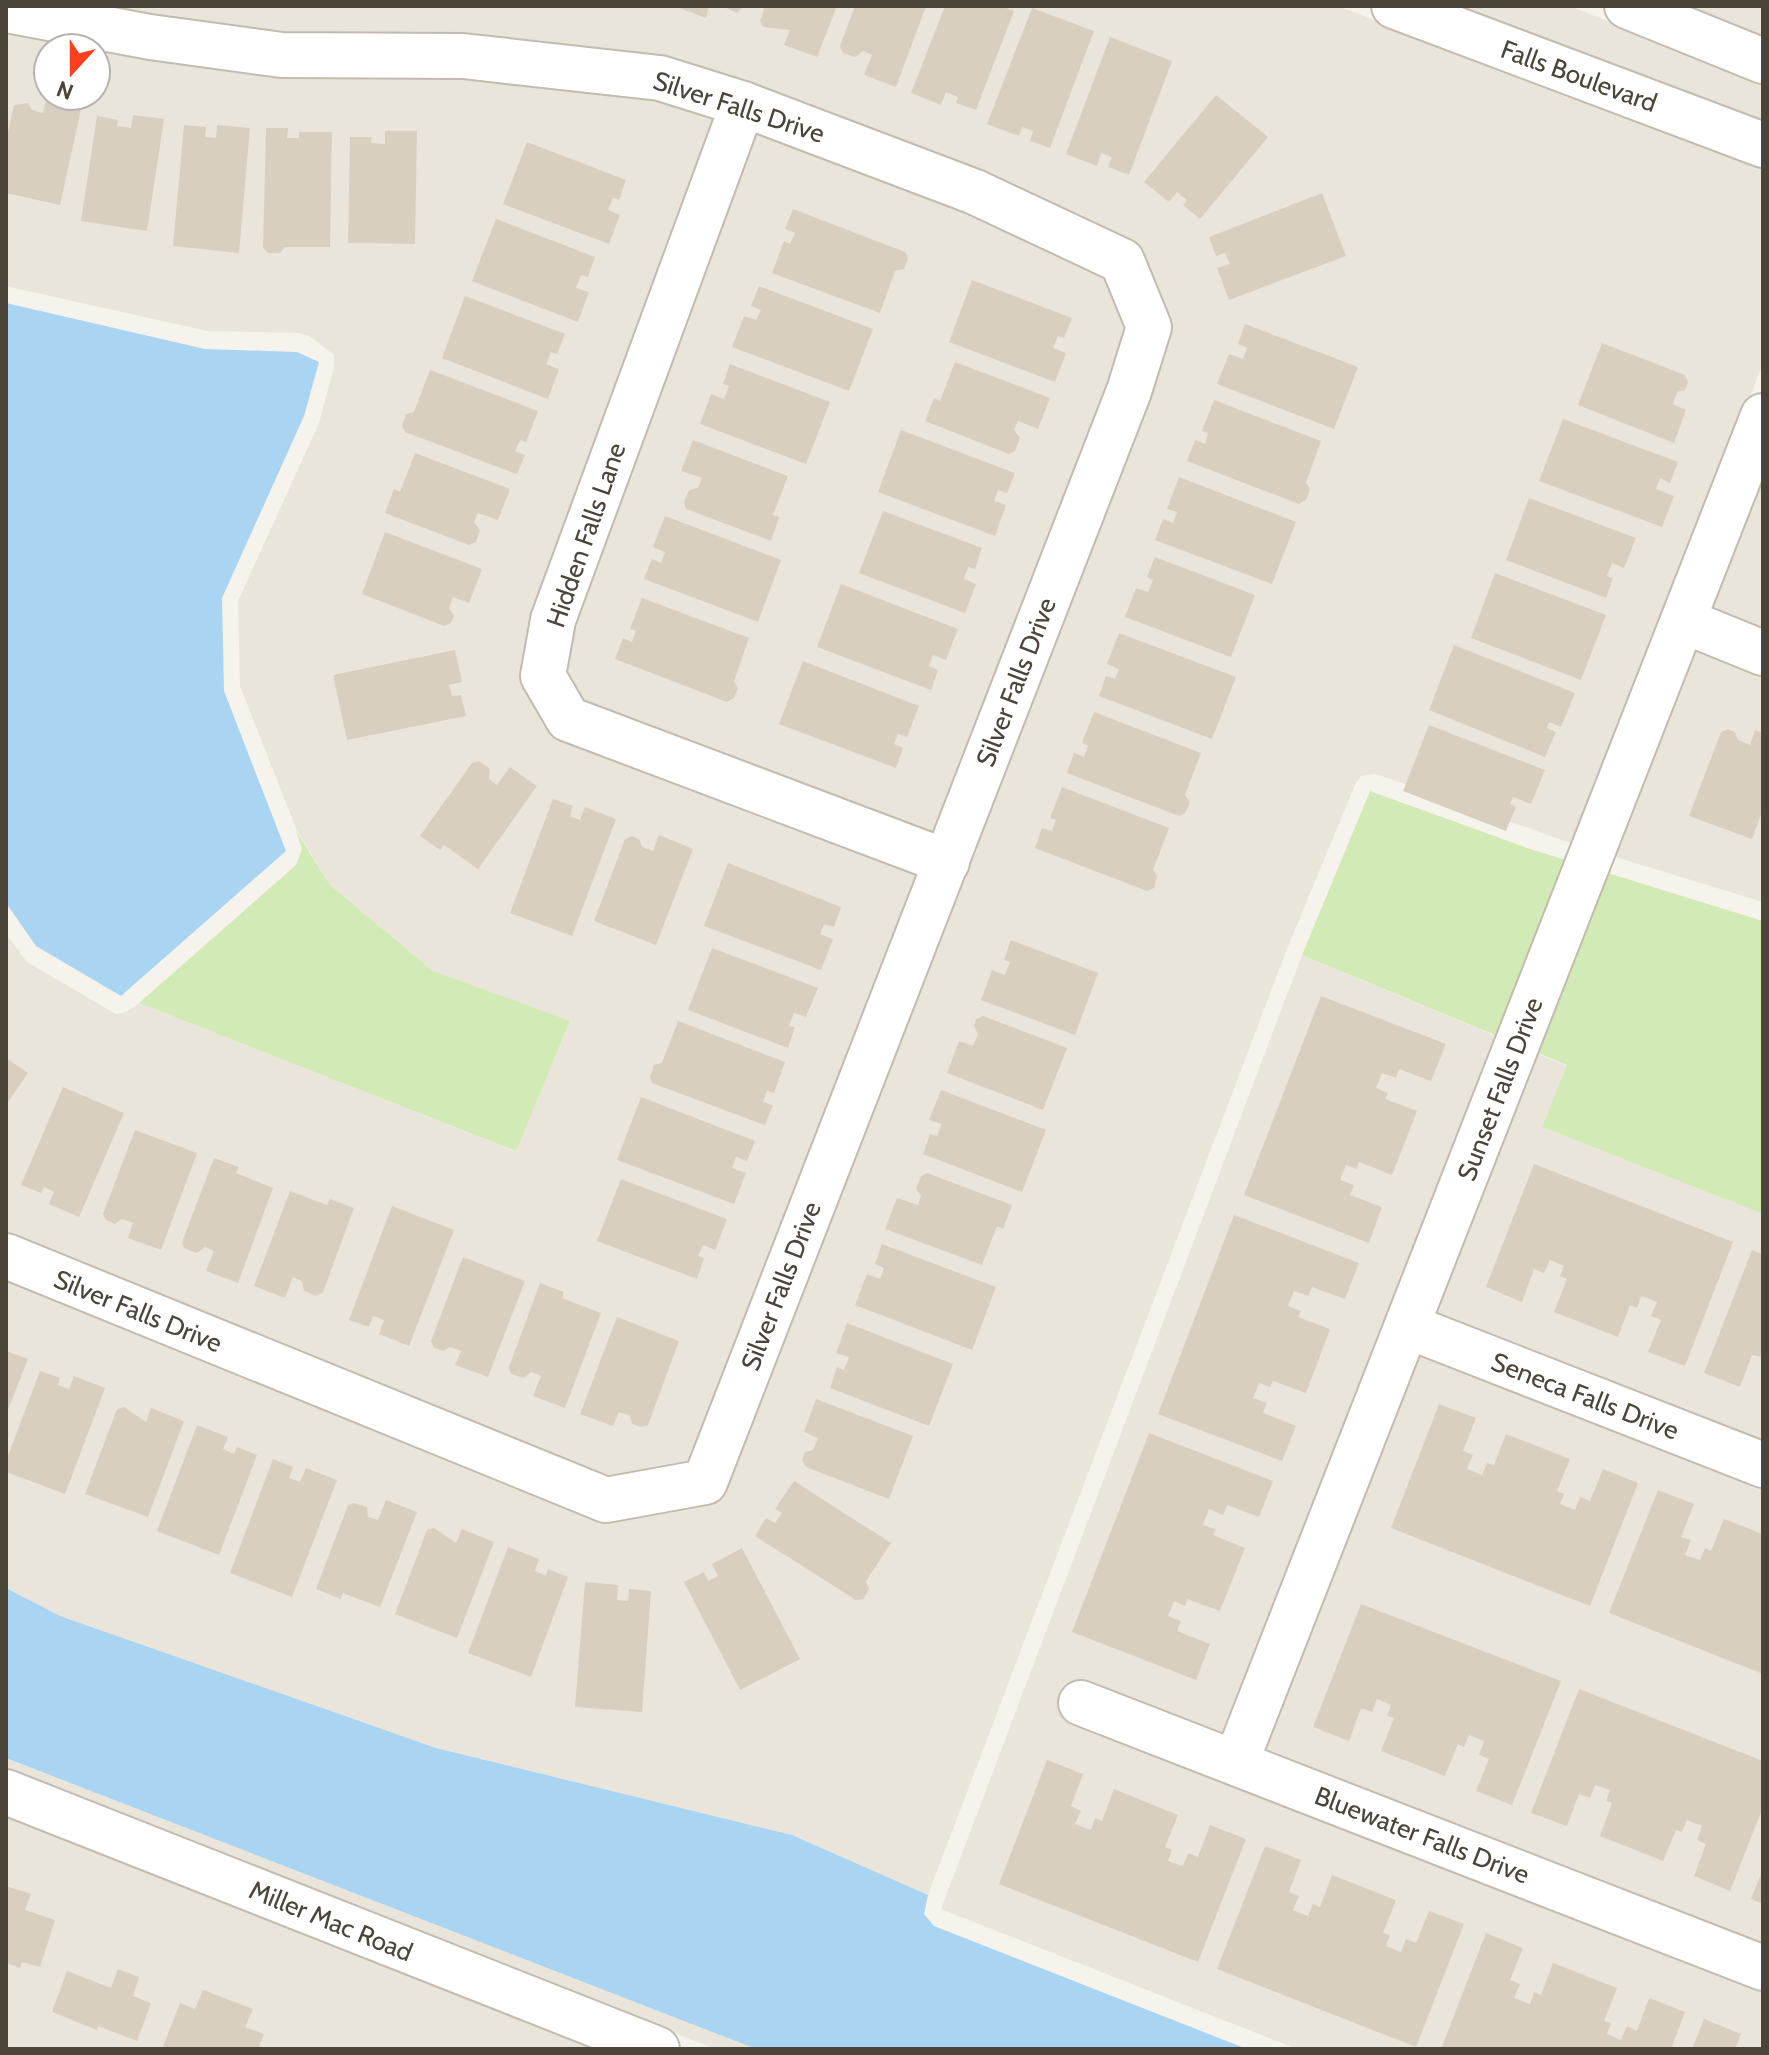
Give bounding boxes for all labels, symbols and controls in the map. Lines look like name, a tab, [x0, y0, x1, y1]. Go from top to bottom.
north arrow	[32, 32, 112, 112]
street label: Falls Boulevard	[1497, 33, 1661, 119]
street label: Silver Falls Drive	[649, 64, 829, 150]
text: N	[53, 75, 77, 106]
street label: Hidden Falls Lane	[539, 439, 633, 631]
street label: Silver Falls Drive	[969, 593, 1063, 771]
street label: Sunset Falls Drive	[1450, 993, 1550, 1185]
street label: Silver Falls Drive	[734, 1197, 828, 1375]
street label: Silver Falls Drive	[49, 1263, 227, 1359]
street label: Seneca Falls Drive	[1487, 1346, 1683, 1446]
street label: Bluewater Falls Drive	[1310, 1779, 1534, 1891]
street label: Miller Mac Road	[245, 1874, 417, 1968]

